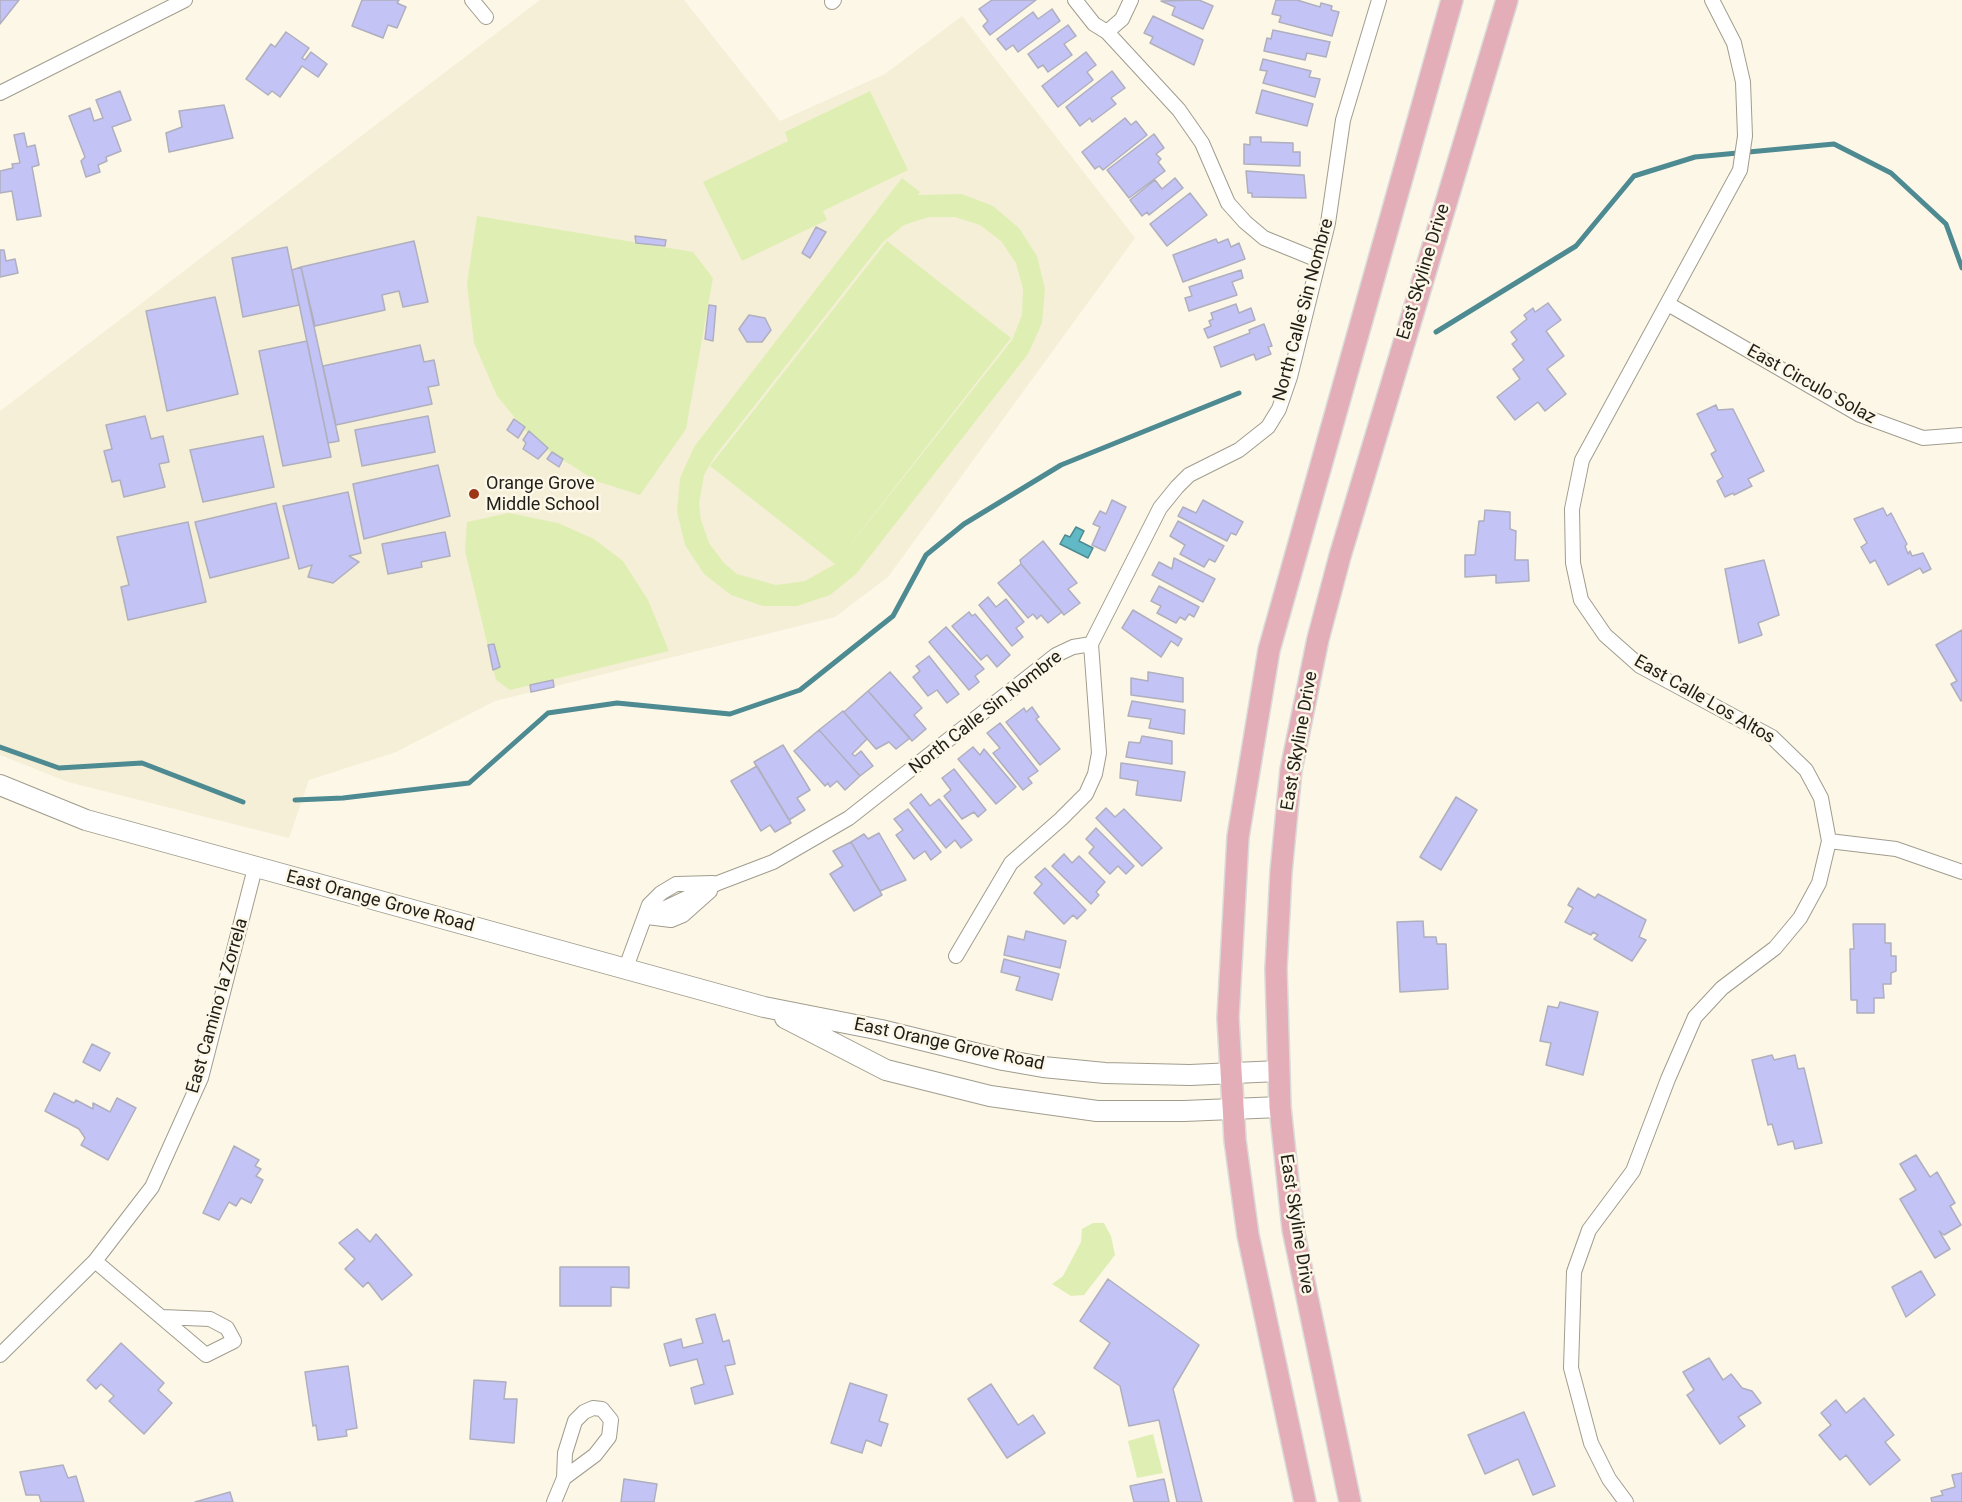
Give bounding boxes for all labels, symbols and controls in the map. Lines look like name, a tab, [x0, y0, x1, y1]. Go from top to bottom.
street label: East Skyline Drive	[1393, 201, 1455, 343]
street label: North Calle Sin Nombre	[1269, 216, 1339, 404]
street label: East Circulo Solaz	[1743, 341, 1879, 429]
place label: Orange Grove Middle School	[486, 473, 600, 516]
marker: Orange Grove Middle School	[467, 487, 481, 501]
street label: North Calle Sin Nombre	[905, 647, 1067, 779]
street label: East Calle Los Altos	[1630, 651, 1778, 749]
street label: East Skyline Drive	[1277, 670, 1323, 812]
street label: East Orange Grove Road	[284, 866, 476, 938]
street label: East Camino la Zorrela	[183, 916, 253, 1096]
street label: East Orange Grove Road	[852, 1014, 1046, 1076]
street label: East Skyline Drive	[1274, 1153, 1318, 1295]

